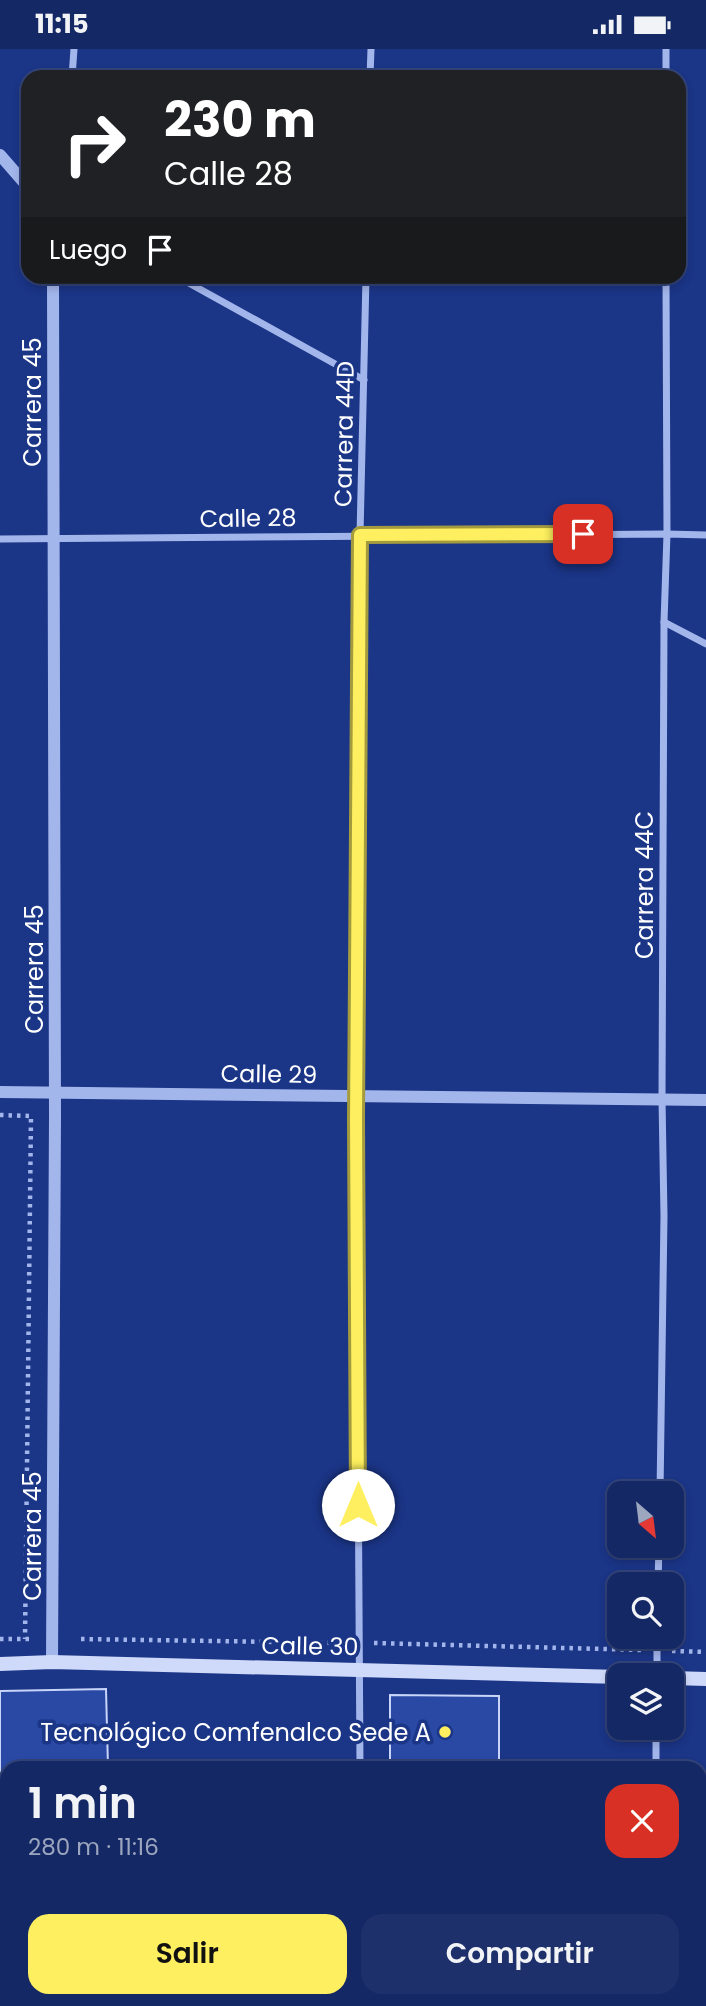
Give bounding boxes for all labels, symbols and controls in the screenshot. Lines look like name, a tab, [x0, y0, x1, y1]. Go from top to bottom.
text: 11:15	[35, 6, 89, 42]
text: 230 m	[164, 86, 316, 154]
icon: right	[49, 98, 140, 189]
text: Calle 28	[164, 151, 293, 196]
icon: arrive	[141, 231, 179, 269]
text: Luego	[49, 232, 127, 268]
street label: Carrera 45	[16, 337, 49, 467]
street label: Carrera 44D	[326, 361, 362, 507]
street label: Calle 28	[199, 501, 297, 535]
pin	[553, 504, 613, 564]
icon: arrive	[564, 515, 602, 553]
street label: Carrera 44C	[628, 811, 661, 959]
street label: Carrera 45	[18, 904, 51, 1034]
street label: Calle 29	[220, 1057, 318, 1091]
position arrow	[321, 1468, 395, 1542]
street label: Carrera 45	[16, 1471, 49, 1601]
north arrow	[607, 1481, 684, 1557]
map controls	[607, 1481, 684, 1740]
button: search	[607, 1572, 684, 1649]
street label: Calle 30	[261, 1629, 359, 1663]
button: layers	[607, 1663, 684, 1740]
place label: Tecnológico Comfenalco Sede A	[40, 1716, 431, 1749]
marker: Tecnológico Comfenalco Sede A	[437, 1724, 453, 1740]
text: 1 min	[28, 1774, 137, 1833]
button: close	[605, 1784, 679, 1858]
text: 280 m · 11:16	[28, 1831, 159, 1863]
button: Salir	[28, 1914, 347, 1994]
button: Compartir	[361, 1914, 679, 1994]

